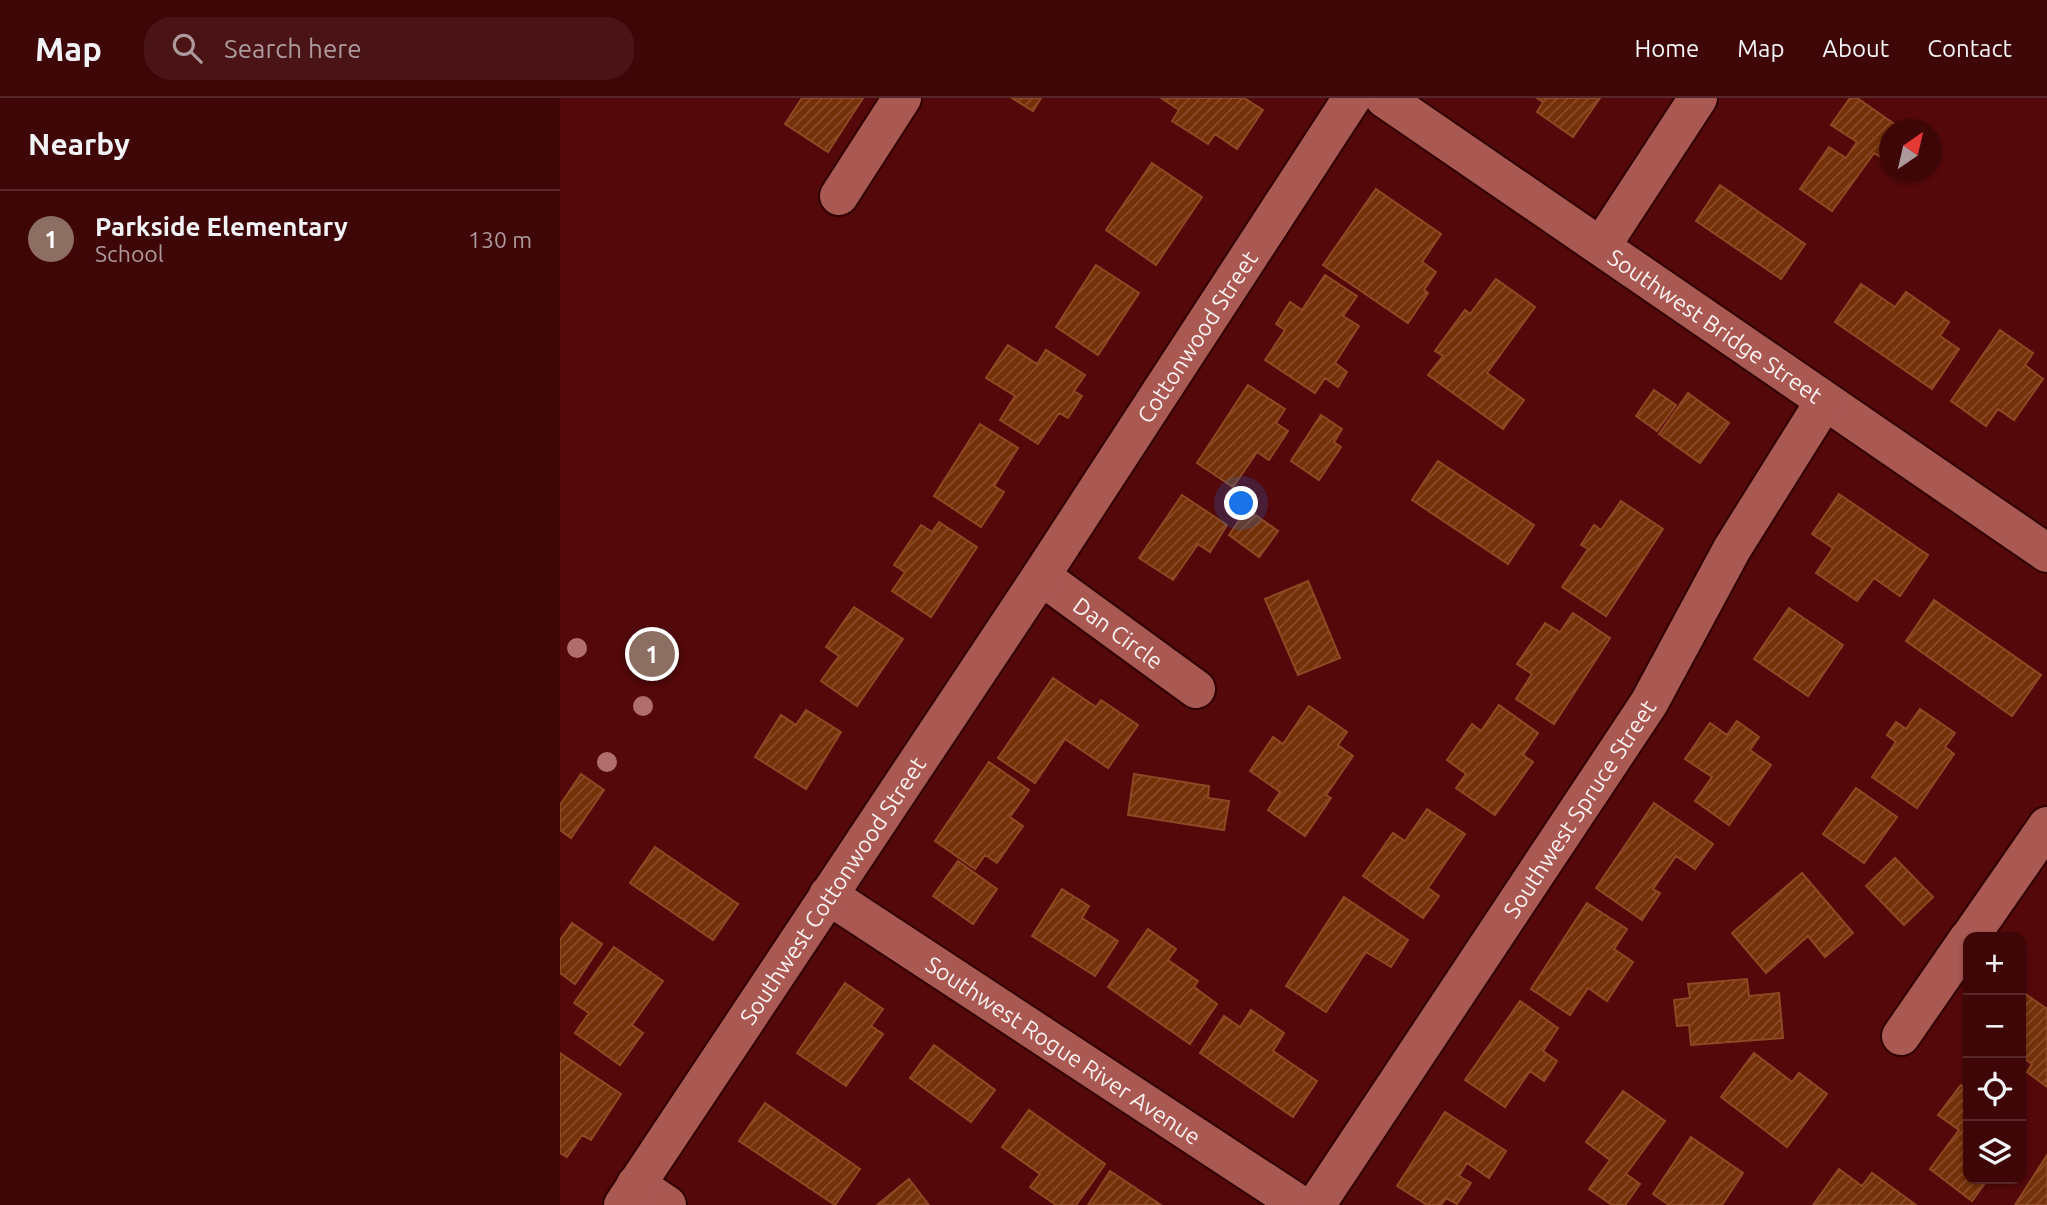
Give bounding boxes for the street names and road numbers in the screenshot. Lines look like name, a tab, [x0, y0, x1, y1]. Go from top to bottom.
street label: Southwest Bridge Street	[1604, 243, 1827, 408]
street label: Cottonwood Street	[1132, 246, 1262, 427]
street label: Dan Circle	[1069, 592, 1168, 673]
street label: Southwest Spruce Street	[1498, 695, 1660, 922]
street label: Southwest Cottonwood Street	[734, 752, 930, 1029]
street label: Southwest Rogue River Avenue	[922, 951, 1206, 1149]

